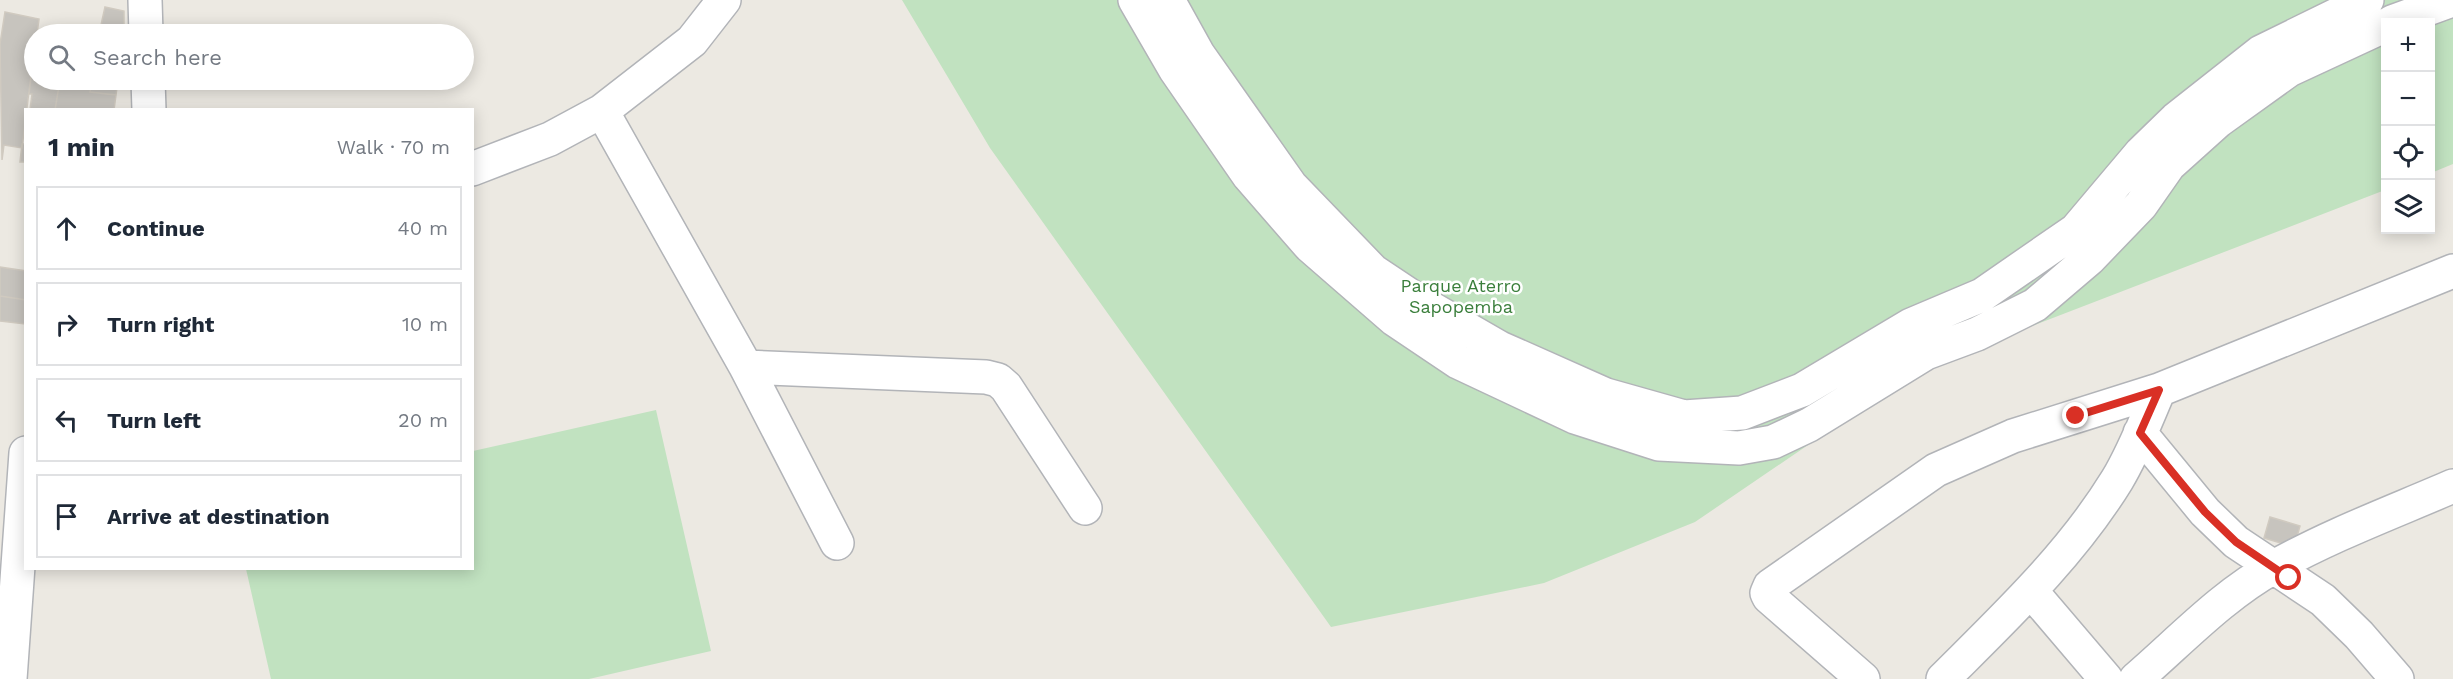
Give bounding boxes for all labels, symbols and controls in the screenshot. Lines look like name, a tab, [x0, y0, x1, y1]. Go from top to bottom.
map controls	[2381, 18, 2435, 234]
button: +	[2381, 18, 2435, 72]
search box	[24, 24, 474, 90]
icon: search	[45, 41, 78, 74]
text: Search here	[93, 45, 222, 70]
button: −	[2381, 72, 2435, 126]
button: locate	[2381, 126, 2435, 180]
text: 1 min	[48, 132, 115, 162]
text: Walk · 70 m	[337, 135, 450, 159]
button: layers	[2381, 180, 2435, 234]
icon: ahead	[50, 212, 83, 245]
text: Continue	[107, 216, 205, 241]
text: 40 m	[397, 216, 448, 240]
park label: Parque Aterro Sapopemba	[1401, 275, 1521, 317]
icon: right	[50, 308, 83, 341]
text: Turn right	[107, 312, 214, 337]
text: 10 m	[402, 312, 448, 336]
route end	[2062, 402, 2088, 428]
icon: left	[50, 404, 83, 437]
text: Turn left	[107, 408, 201, 433]
text: 20 m	[398, 408, 448, 432]
icon: arrive	[50, 500, 83, 533]
text: Arrive at destination	[107, 504, 330, 529]
route start	[2275, 564, 2301, 590]

